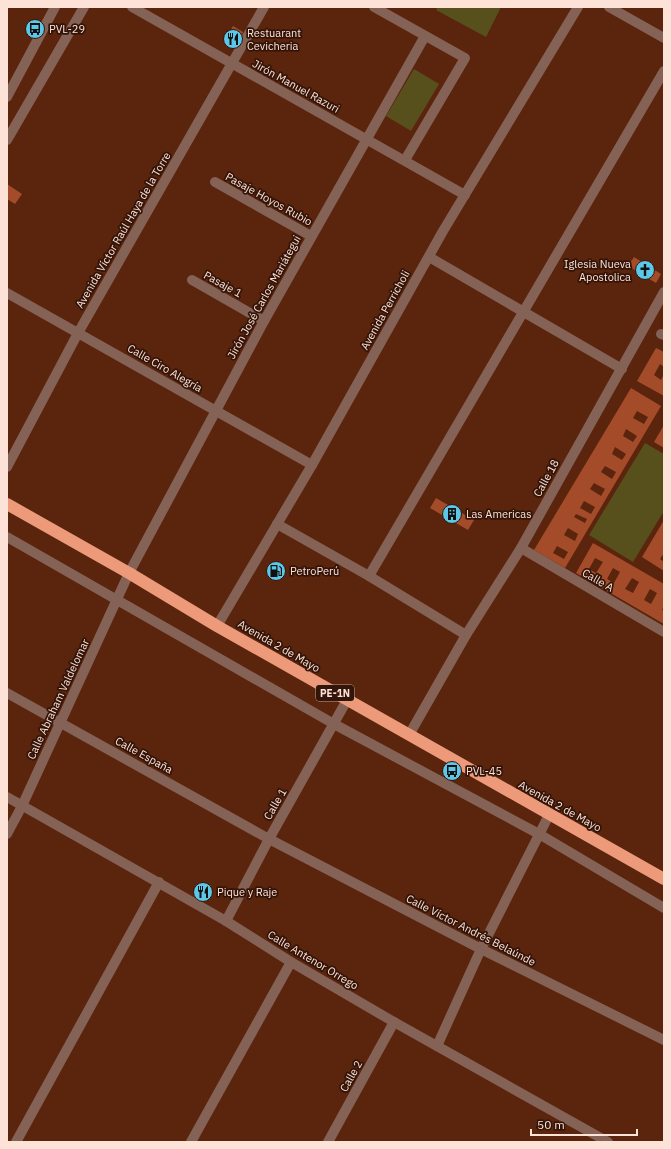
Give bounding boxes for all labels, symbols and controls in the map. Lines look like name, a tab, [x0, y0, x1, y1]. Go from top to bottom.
bus stop icon: PVL-29	[24, 18, 46, 40]
place label: PVL-29	[49, 22, 85, 36]
place label: Restuarant Cevicheria	[247, 26, 301, 53]
restaurant icon: Restuarant Cevicheria	[222, 28, 244, 50]
street label: Jirón Manuel Razuri	[250, 56, 342, 116]
street label: Avenida Víctor Raúl Haya de la Torre	[72, 149, 174, 311]
street label: Pasaje Hoyos Rubio	[223, 169, 315, 229]
street label: Jirón José Carlos Mariátegui	[224, 233, 304, 361]
place label: Iglesia Nueva Apostolica	[564, 257, 631, 284]
church icon: Iglesia Nueva Apostolica	[634, 259, 656, 281]
street label: Pasaje 1	[201, 268, 245, 300]
street label: Avenida Perricholi	[357, 268, 413, 352]
street label: Calle Ciro Alegría	[125, 341, 205, 395]
street label: Calle 18	[530, 457, 562, 499]
building icon: Las Americas	[441, 503, 463, 525]
place label: Las Americas	[466, 507, 532, 521]
fuel station icon: PetroPerú	[265, 560, 287, 582]
place label: PetroPerú	[290, 564, 339, 578]
street label: Calle A	[580, 565, 616, 595]
street label: Avenida 2 de Mayo	[235, 617, 323, 675]
street label: Calle Abraham Valdelomar	[24, 637, 92, 761]
road number: PE-1N	[316, 685, 354, 701]
street label: Calle España	[113, 734, 175, 777]
bus stop icon: PVL-45	[441, 760, 463, 782]
place label: PVL-45	[466, 764, 502, 778]
street label: Avenida 2 de Mayo	[516, 777, 604, 835]
street label: Calle 1	[260, 785, 290, 822]
restaurant icon: Pique y Raje	[192, 881, 214, 903]
place label: Pique y Raje	[217, 885, 277, 899]
street label: Calle Víctor Andrés Belaúnde	[404, 891, 538, 969]
street label: Calle Antenor Orrego	[265, 927, 361, 993]
street label: Calle 2	[337, 1058, 365, 1094]
scale bar	[531, 1111, 637, 1137]
text: 50 m	[537, 1117, 565, 1132]

